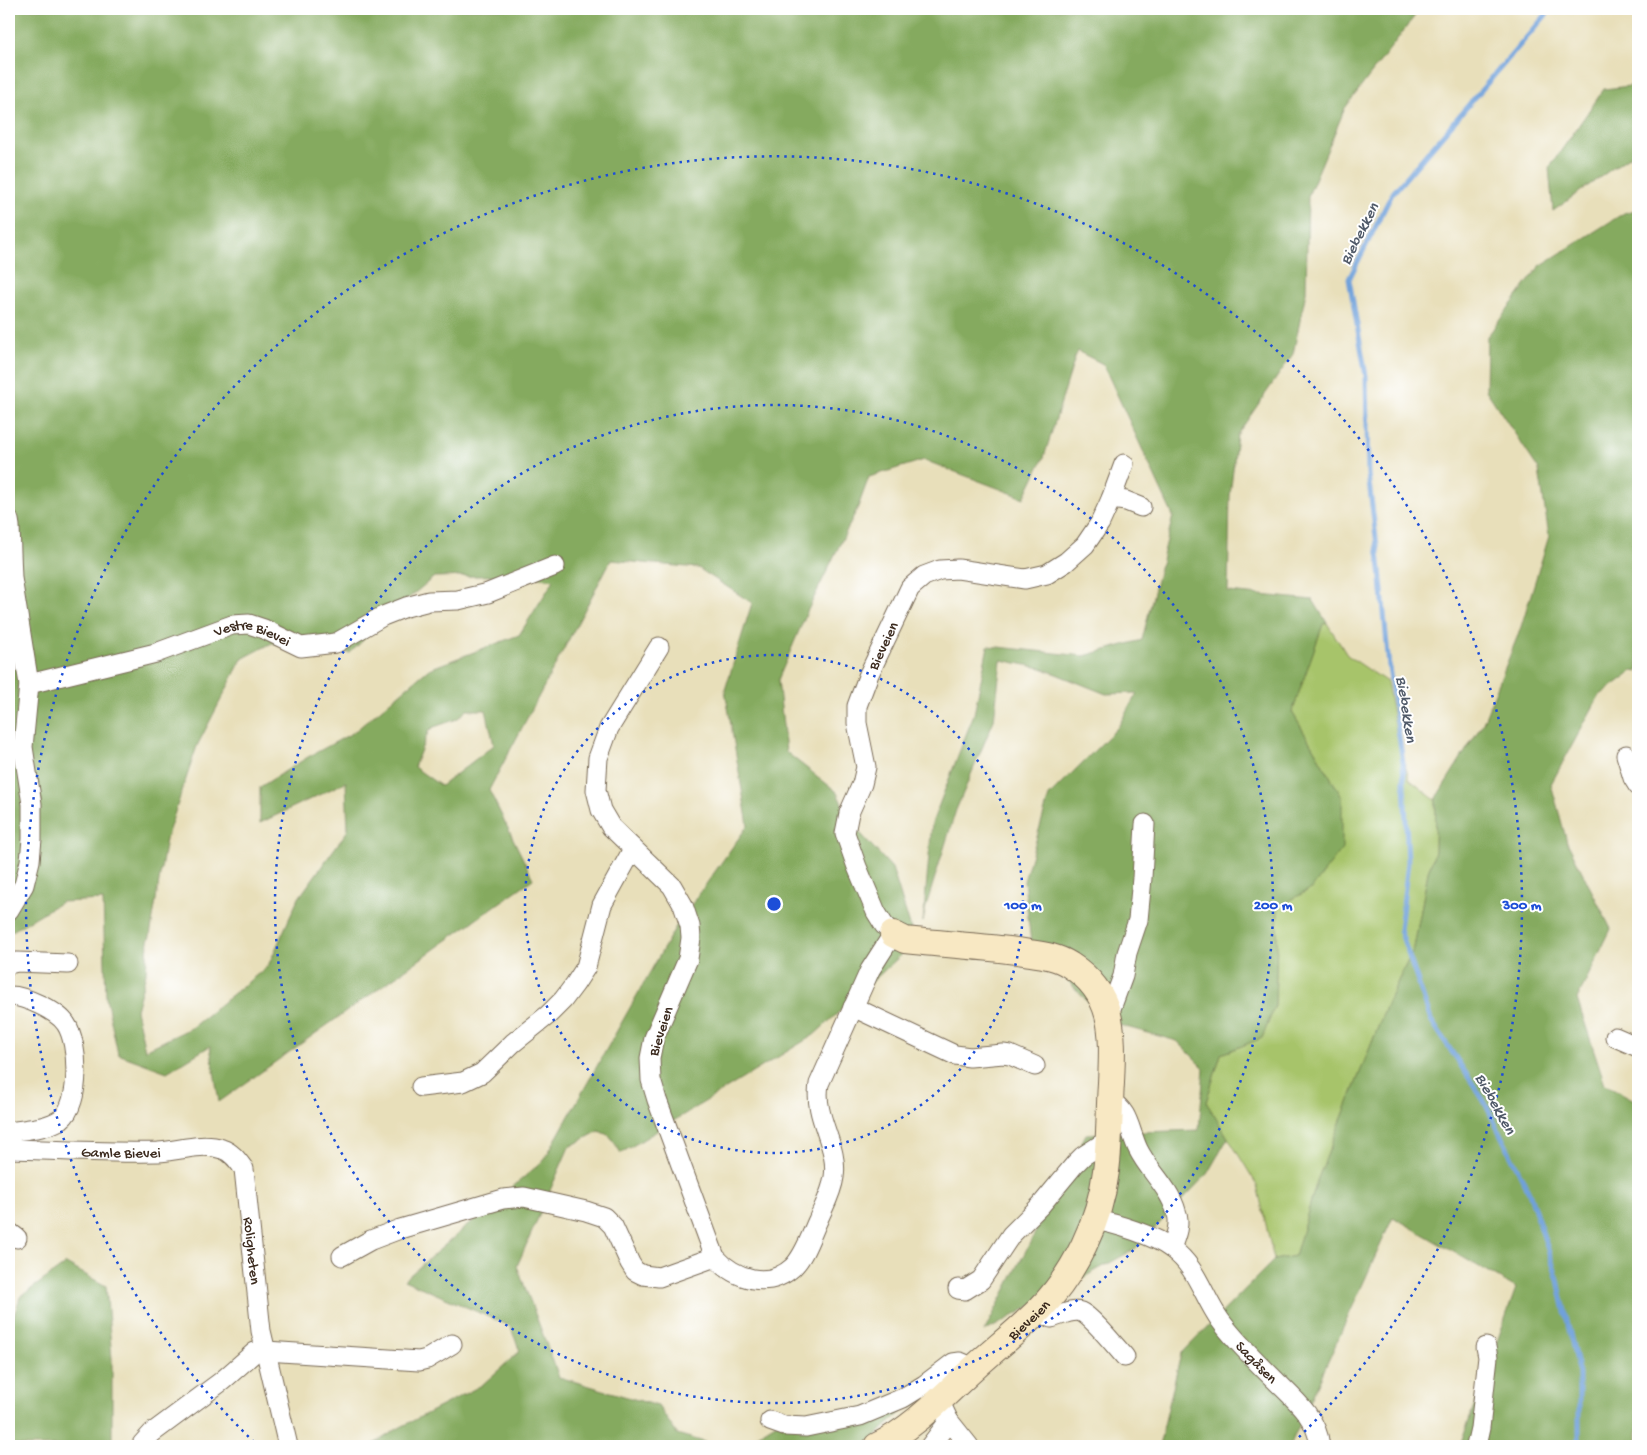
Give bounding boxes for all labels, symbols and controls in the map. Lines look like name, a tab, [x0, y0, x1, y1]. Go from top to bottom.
water label: Biebekken	[1338, 200, 1385, 269]
street label: Vestre Bievei	[211, 616, 293, 651]
street label: Bieveien	[865, 619, 904, 674]
water label: Biebekken	[1390, 675, 1419, 744]
centre of rings	[765, 895, 783, 913]
text: 100 m	[1003, 897, 1042, 915]
text: 200 m	[1254, 897, 1293, 915]
text: 300 m	[1501, 897, 1542, 915]
street label: Bieveien	[645, 1005, 678, 1060]
water label: Biebekken	[1469, 1071, 1519, 1139]
street label: Gamle Bievei	[81, 1144, 161, 1163]
street label: Roligheten	[238, 1216, 263, 1285]
street label: Bieveien	[1004, 1297, 1055, 1346]
street label: Sagåsen	[1230, 1338, 1280, 1388]

